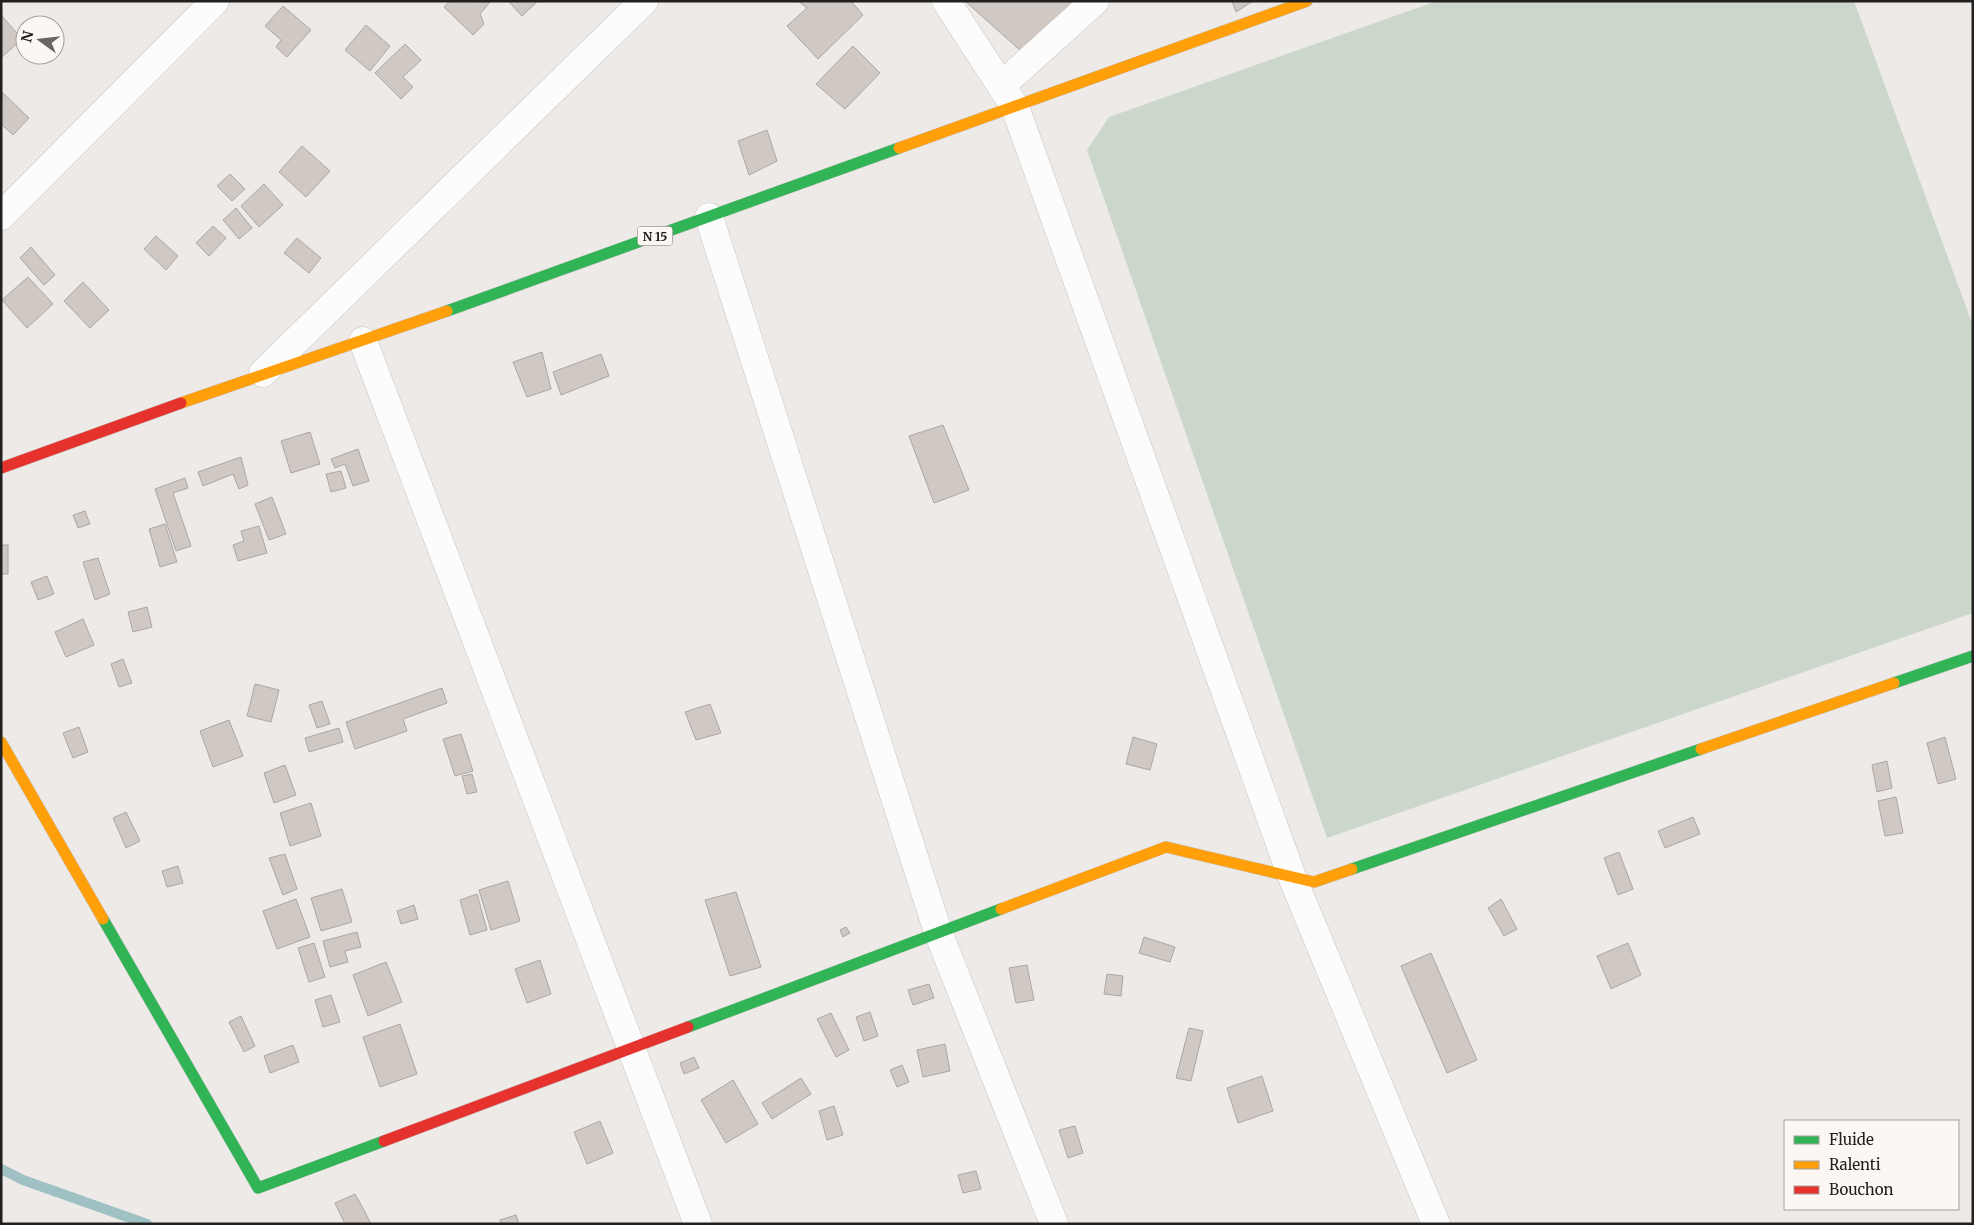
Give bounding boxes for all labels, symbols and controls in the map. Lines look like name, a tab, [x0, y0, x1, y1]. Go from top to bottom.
north arrow	[15, 15, 65, 65]
text: N	[17, 29, 38, 44]
road number: N 15	[638, 227, 672, 246]
legend	[1784, 1120, 1959, 1210]
text: Fluide	[1829, 1130, 1874, 1149]
text: Ralenti	[1829, 1155, 1881, 1174]
text: Bouchon	[1829, 1180, 1893, 1199]

